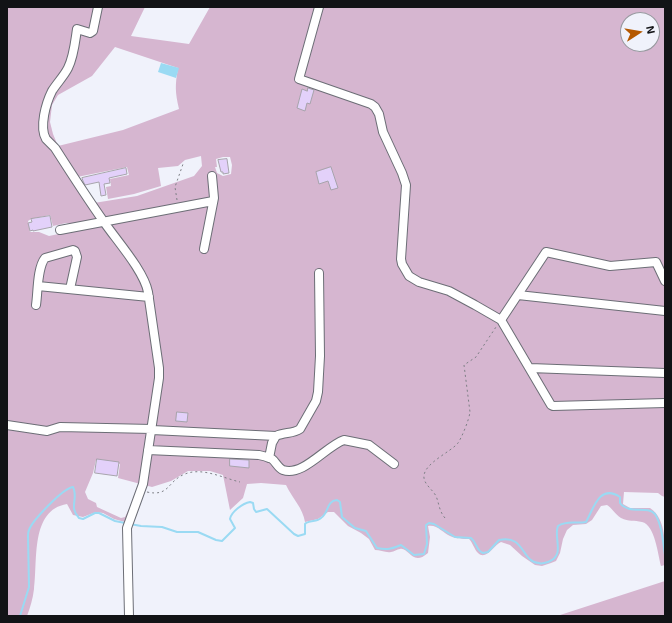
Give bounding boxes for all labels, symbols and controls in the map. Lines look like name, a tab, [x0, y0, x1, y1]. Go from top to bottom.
north arrow	[620, 12, 660, 52]
text: N	[644, 24, 658, 35]

